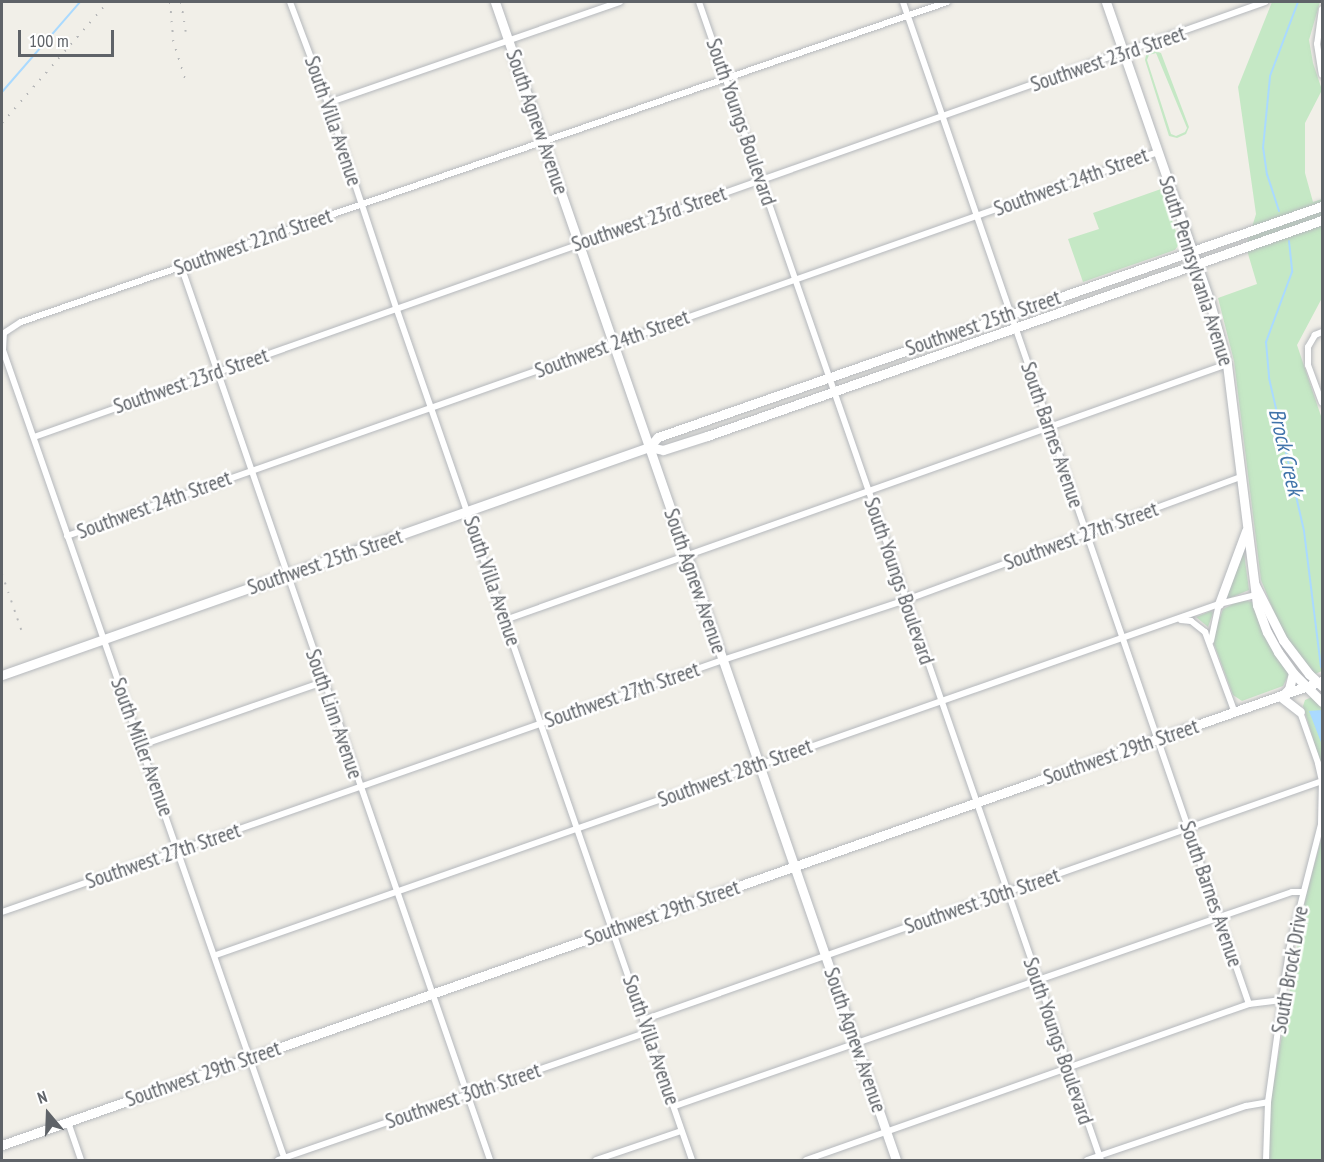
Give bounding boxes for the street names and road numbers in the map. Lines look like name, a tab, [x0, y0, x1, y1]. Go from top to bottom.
street label: Southwest 23rd Street	[1027, 21, 1189, 97]
street label: South Youngs Boulevard	[701, 35, 781, 209]
street label: South Agnew Avenue	[500, 46, 574, 198]
street label: South Villa Avenue	[299, 52, 367, 190]
street label: Southwest 24th Street	[990, 142, 1152, 222]
street label: South Pennsylvania Avenue	[1153, 173, 1239, 369]
street label: Southwest 23rd Street	[568, 181, 730, 257]
street label: Southwest 22nd Street	[171, 203, 335, 281]
street label: Southwest 25th Street	[902, 285, 1064, 361]
street label: Southwest 24th Street	[531, 304, 693, 384]
street label: Southwest 23rd Street	[110, 343, 272, 419]
street label: South Barnes Avenue	[1015, 358, 1089, 512]
street label: Southwest 24th Street	[73, 465, 235, 545]
street label: South Youngs Boulevard	[859, 494, 939, 668]
street label: Southwest 27th Street	[1001, 496, 1161, 576]
street label: South Agnew Avenue	[658, 505, 732, 657]
street label: South Villa Avenue	[458, 512, 526, 650]
street label: Southwest 25th Street	[244, 524, 406, 600]
street label: South Linn Avenue	[300, 646, 368, 782]
street label: Southwest 27th Street	[541, 657, 703, 733]
street label: South Miller Avenue	[105, 674, 179, 820]
street label: Southwest 29th Street	[1040, 714, 1202, 790]
street label: Southwest 28th Street	[654, 733, 816, 813]
street label: South Barnes Avenue	[1174, 817, 1248, 971]
street label: Southwest 27th Street	[82, 818, 244, 894]
street label: Southwest 30th Street	[901, 863, 1063, 939]
street label: Southwest 29th Street	[581, 875, 743, 951]
street label: South Brock Drive	[1266, 904, 1314, 1036]
street label: South Youngs Boulevard	[1018, 954, 1098, 1128]
street label: South Agnew Avenue	[818, 964, 892, 1116]
street label: South Villa Avenue	[617, 971, 685, 1109]
street label: Southwest 29th Street	[122, 1036, 284, 1112]
street label: Southwest 30th Street	[382, 1058, 544, 1134]

